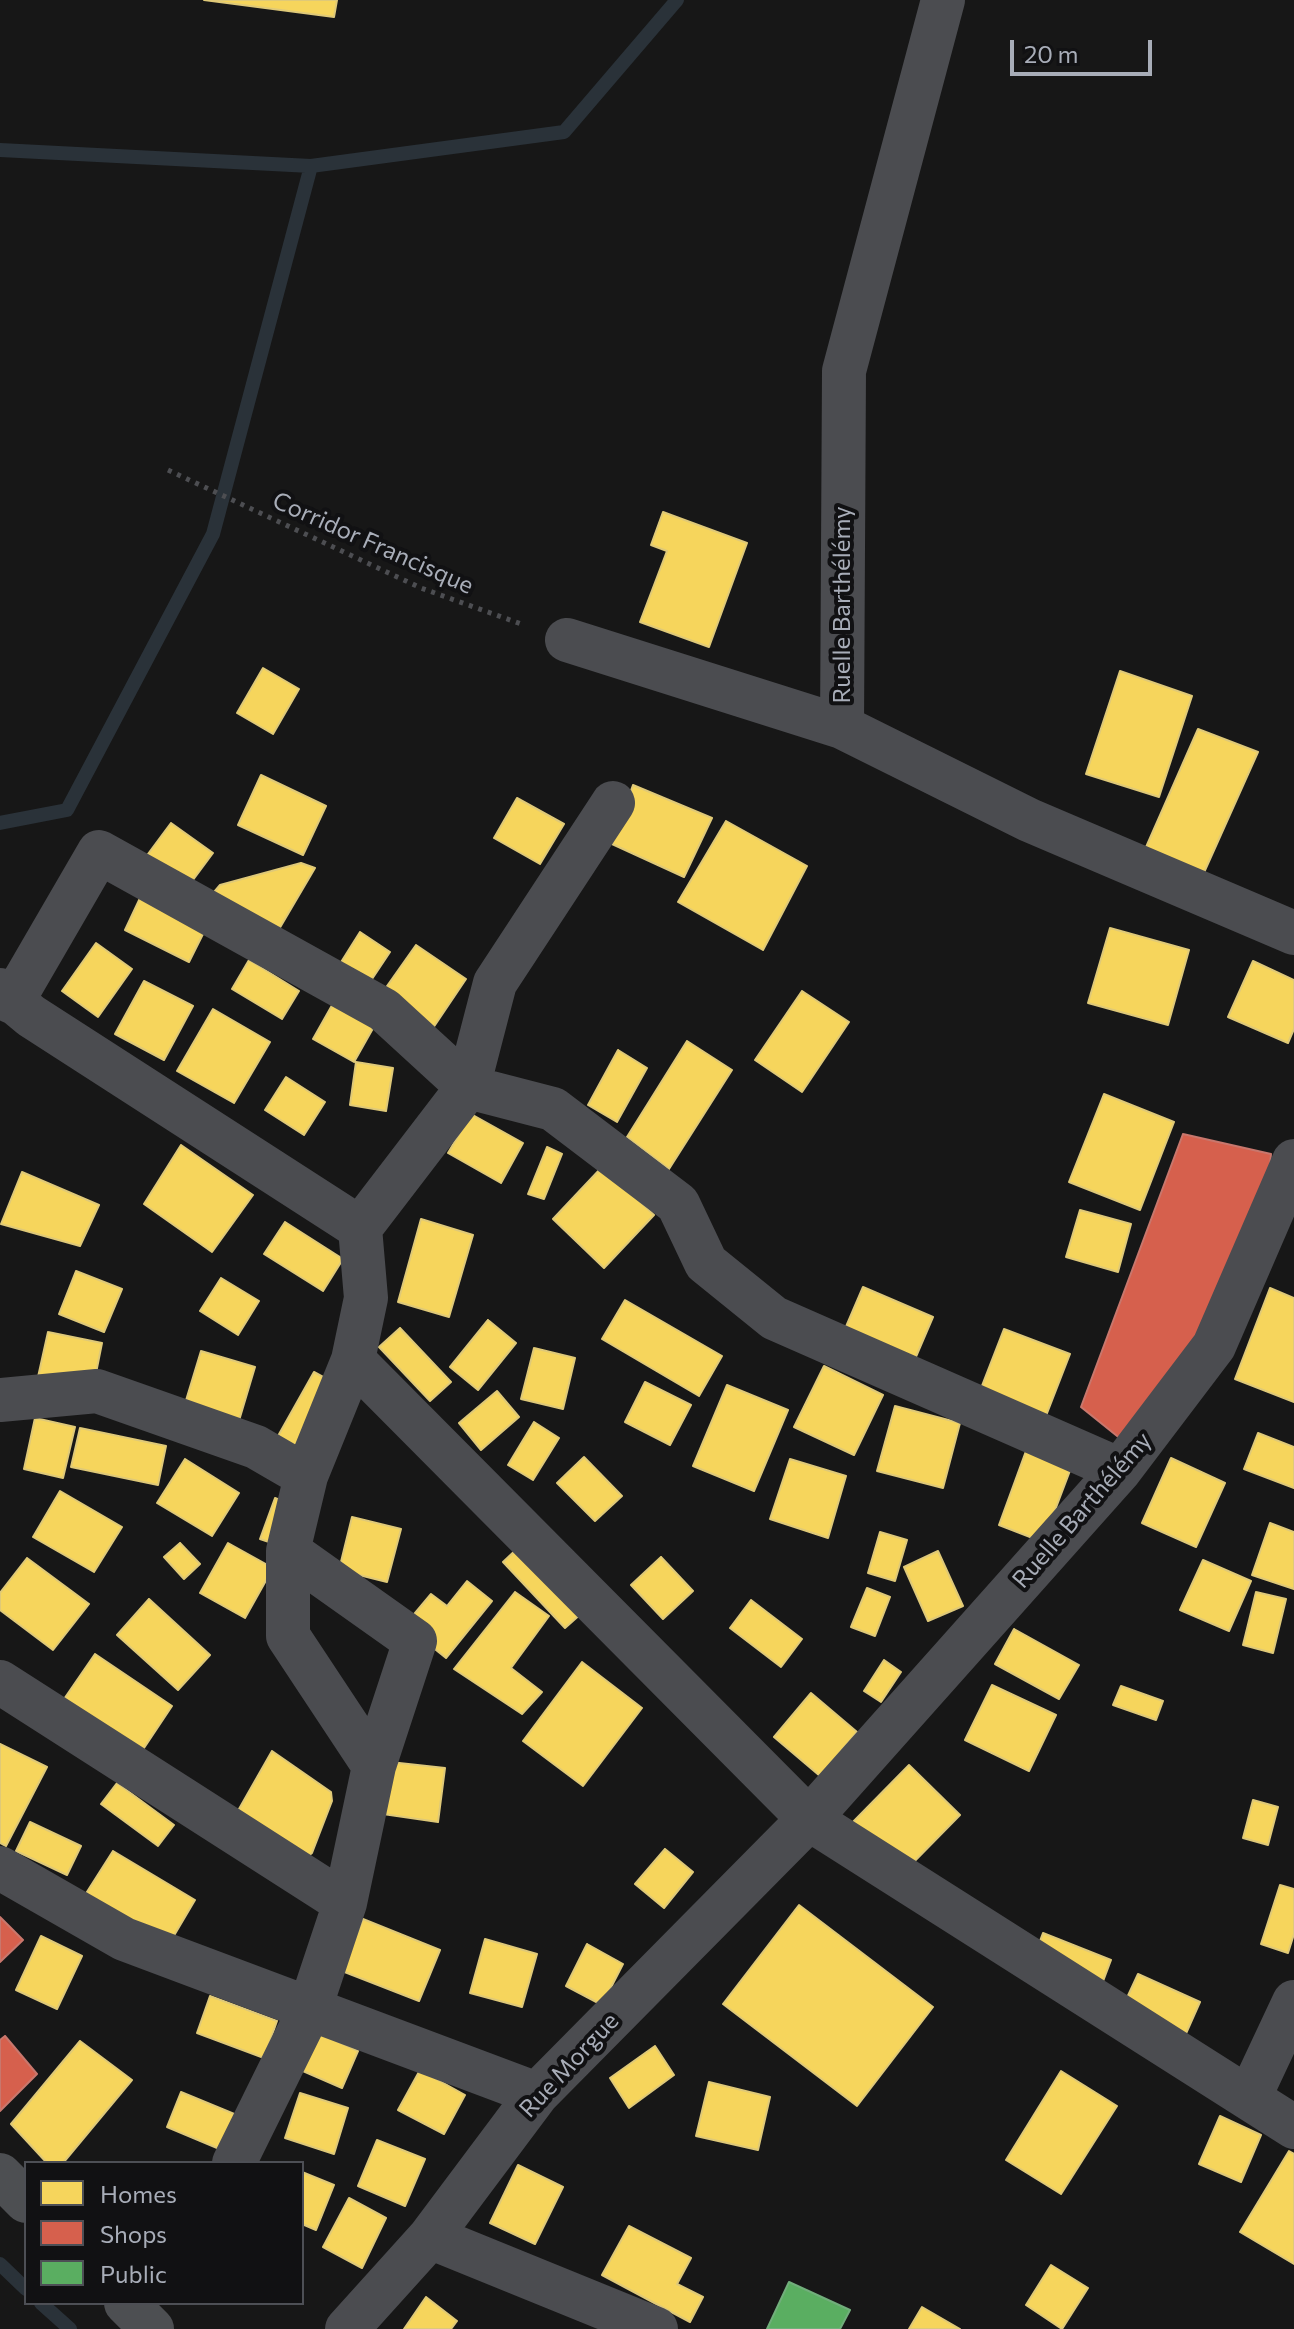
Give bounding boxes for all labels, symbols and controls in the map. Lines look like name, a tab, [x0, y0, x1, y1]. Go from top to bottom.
scale bar	[1014, 24, 1156, 74]
text: 20 m	[1024, 39, 1078, 68]
street label: Corridor Francisque	[268, 486, 478, 600]
street label: Ruelle Barthélémy	[828, 506, 856, 704]
street label: Ruelle Barthélémy	[1006, 1426, 1158, 1594]
street label: Rue Morgue	[513, 2007, 625, 2123]
legend	[24, 2161, 304, 2305]
text: Homes	[100, 2179, 177, 2208]
text: Shops	[100, 2219, 167, 2248]
text: Public	[100, 2259, 167, 2288]

